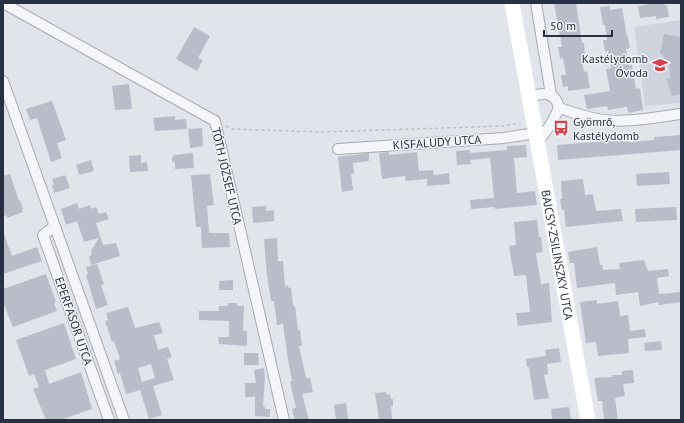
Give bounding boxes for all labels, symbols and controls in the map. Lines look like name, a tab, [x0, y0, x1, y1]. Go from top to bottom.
scale bar	[544, 12, 612, 38]
text: 50 m	[550, 18, 576, 33]
place label: Kastélydomb Óvoda	[582, 51, 648, 80]
school or university icon: Kastélydomb Óvoda	[651, 56, 669, 74]
place label: Gyömrő, Kastélydomb	[573, 114, 639, 143]
bus stop icon: Gyömrő, Kastélydomb	[552, 119, 570, 137]
street label: TÓTH JÓZSEF UTCA	[209, 126, 245, 226]
street label: KISFALUDY UTCA	[392, 131, 482, 153]
street label: BAJCSY-ZSILINSZKY UTCA	[539, 188, 577, 321]
street label: EPERFASOR UTCA	[52, 275, 96, 367]

